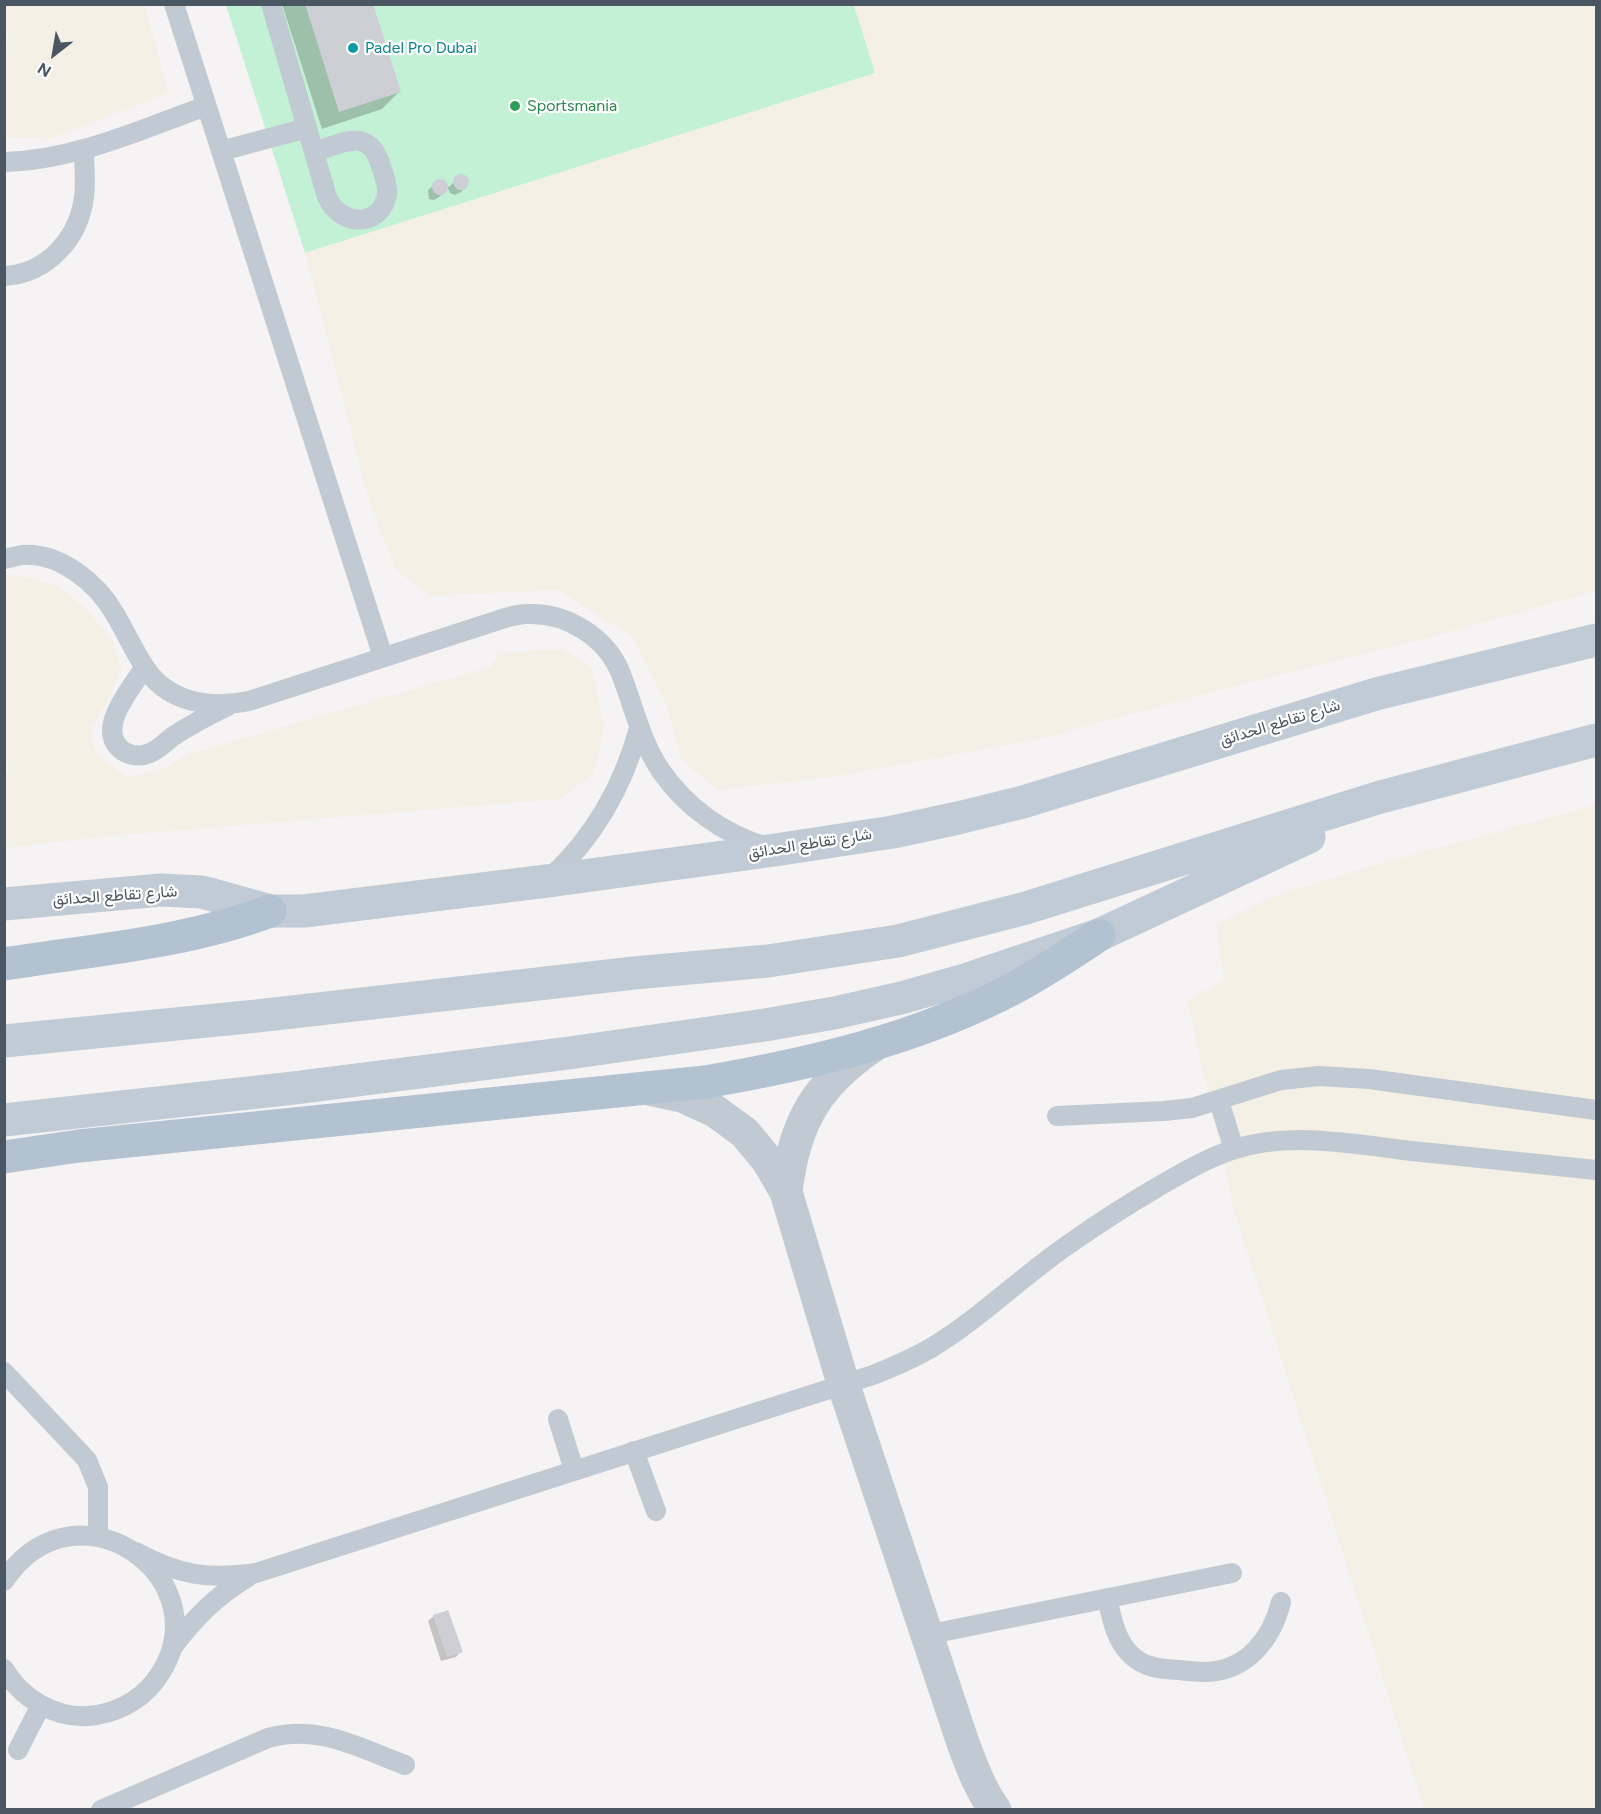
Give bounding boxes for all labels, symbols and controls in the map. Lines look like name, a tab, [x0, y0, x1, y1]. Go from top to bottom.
north arrow	[24, 24, 84, 84]
place label: Padel Pro Dubai	[365, 38, 477, 58]
marker: Padel Pro Dubai	[346, 41, 360, 55]
text: N	[34, 59, 55, 81]
place label: Sportsmania	[527, 96, 617, 116]
marker: Sportsmania	[508, 99, 522, 113]
street label: شارع تقاطع الحدائق	[1217, 696, 1343, 750]
street label: شارع تقاطع الحدائق	[747, 825, 873, 863]
street label: شارع تقاطع الحدائق	[52, 882, 178, 910]

